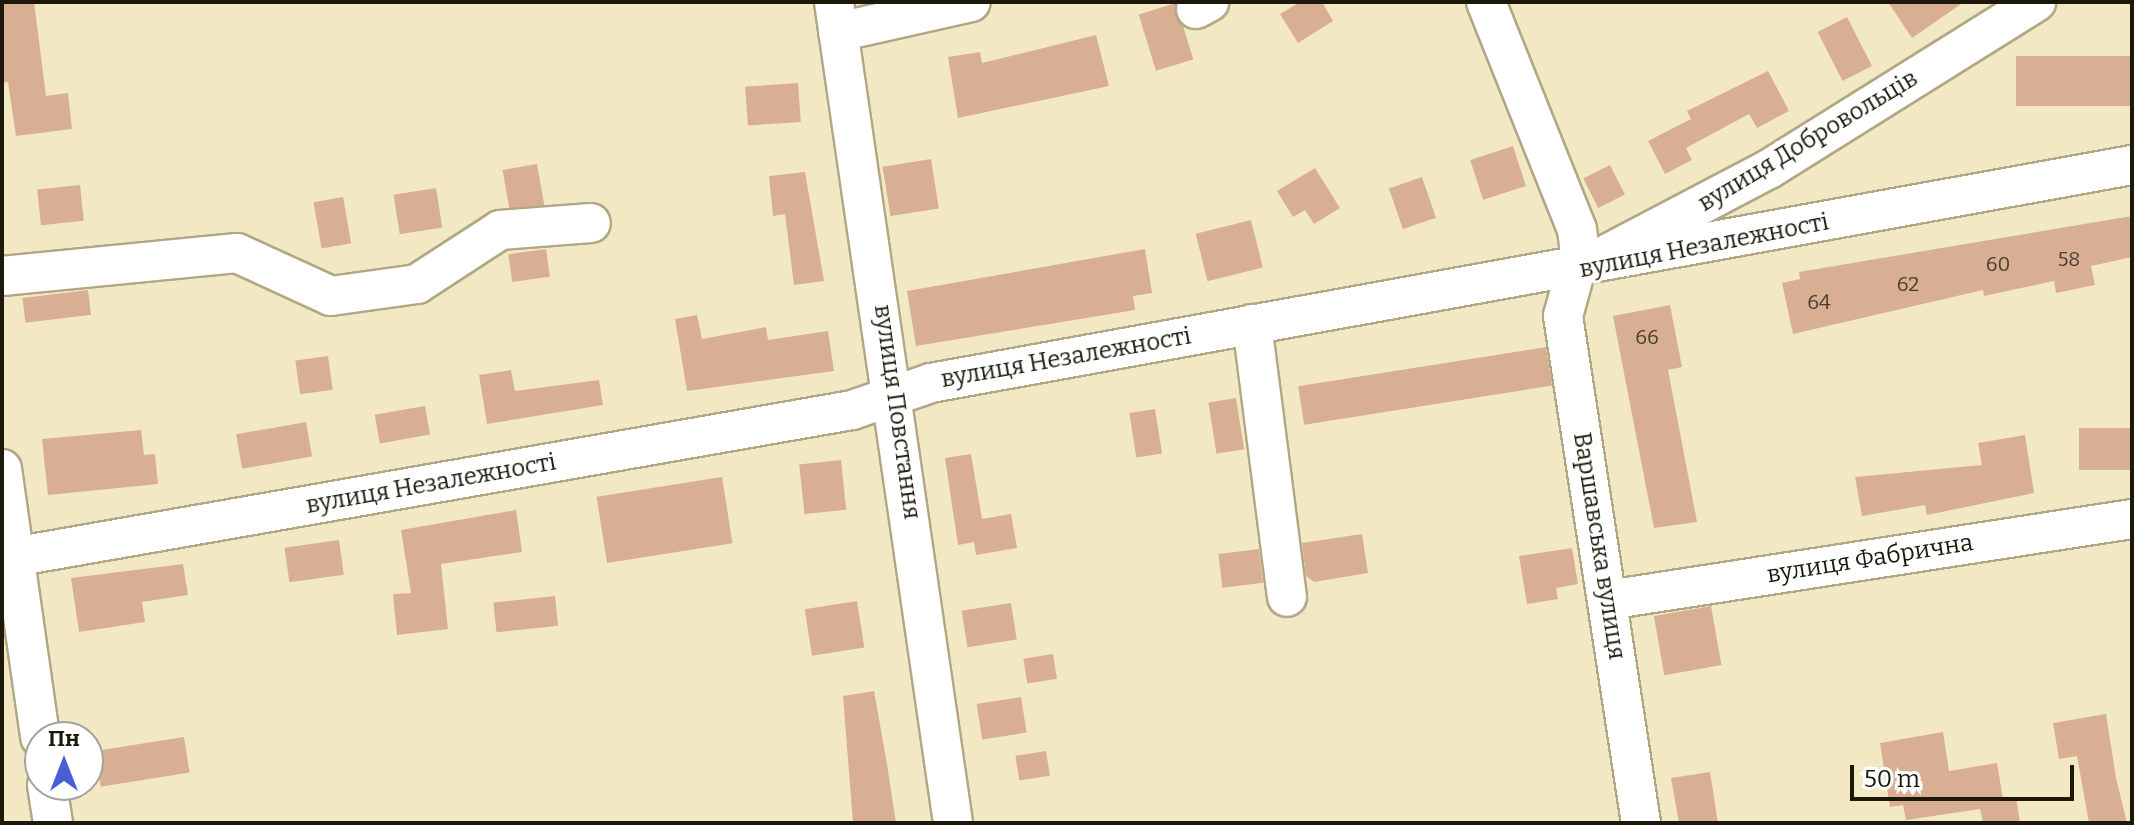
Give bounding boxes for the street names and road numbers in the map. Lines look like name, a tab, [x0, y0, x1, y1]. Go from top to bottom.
street label: вулиця Добровольців	[1693, 64, 1923, 218]
street label: вулиця Незалежності	[1577, 208, 1831, 284]
street label: вулиця Повстання	[868, 303, 926, 521]
street label: вулиця Незалежності	[939, 322, 1193, 394]
street label: Варшавська вулиця	[1567, 430, 1631, 662]
street label: вулиця Незалежності	[304, 448, 558, 520]
street label: вулиця Фабрична	[1765, 528, 1975, 590]

